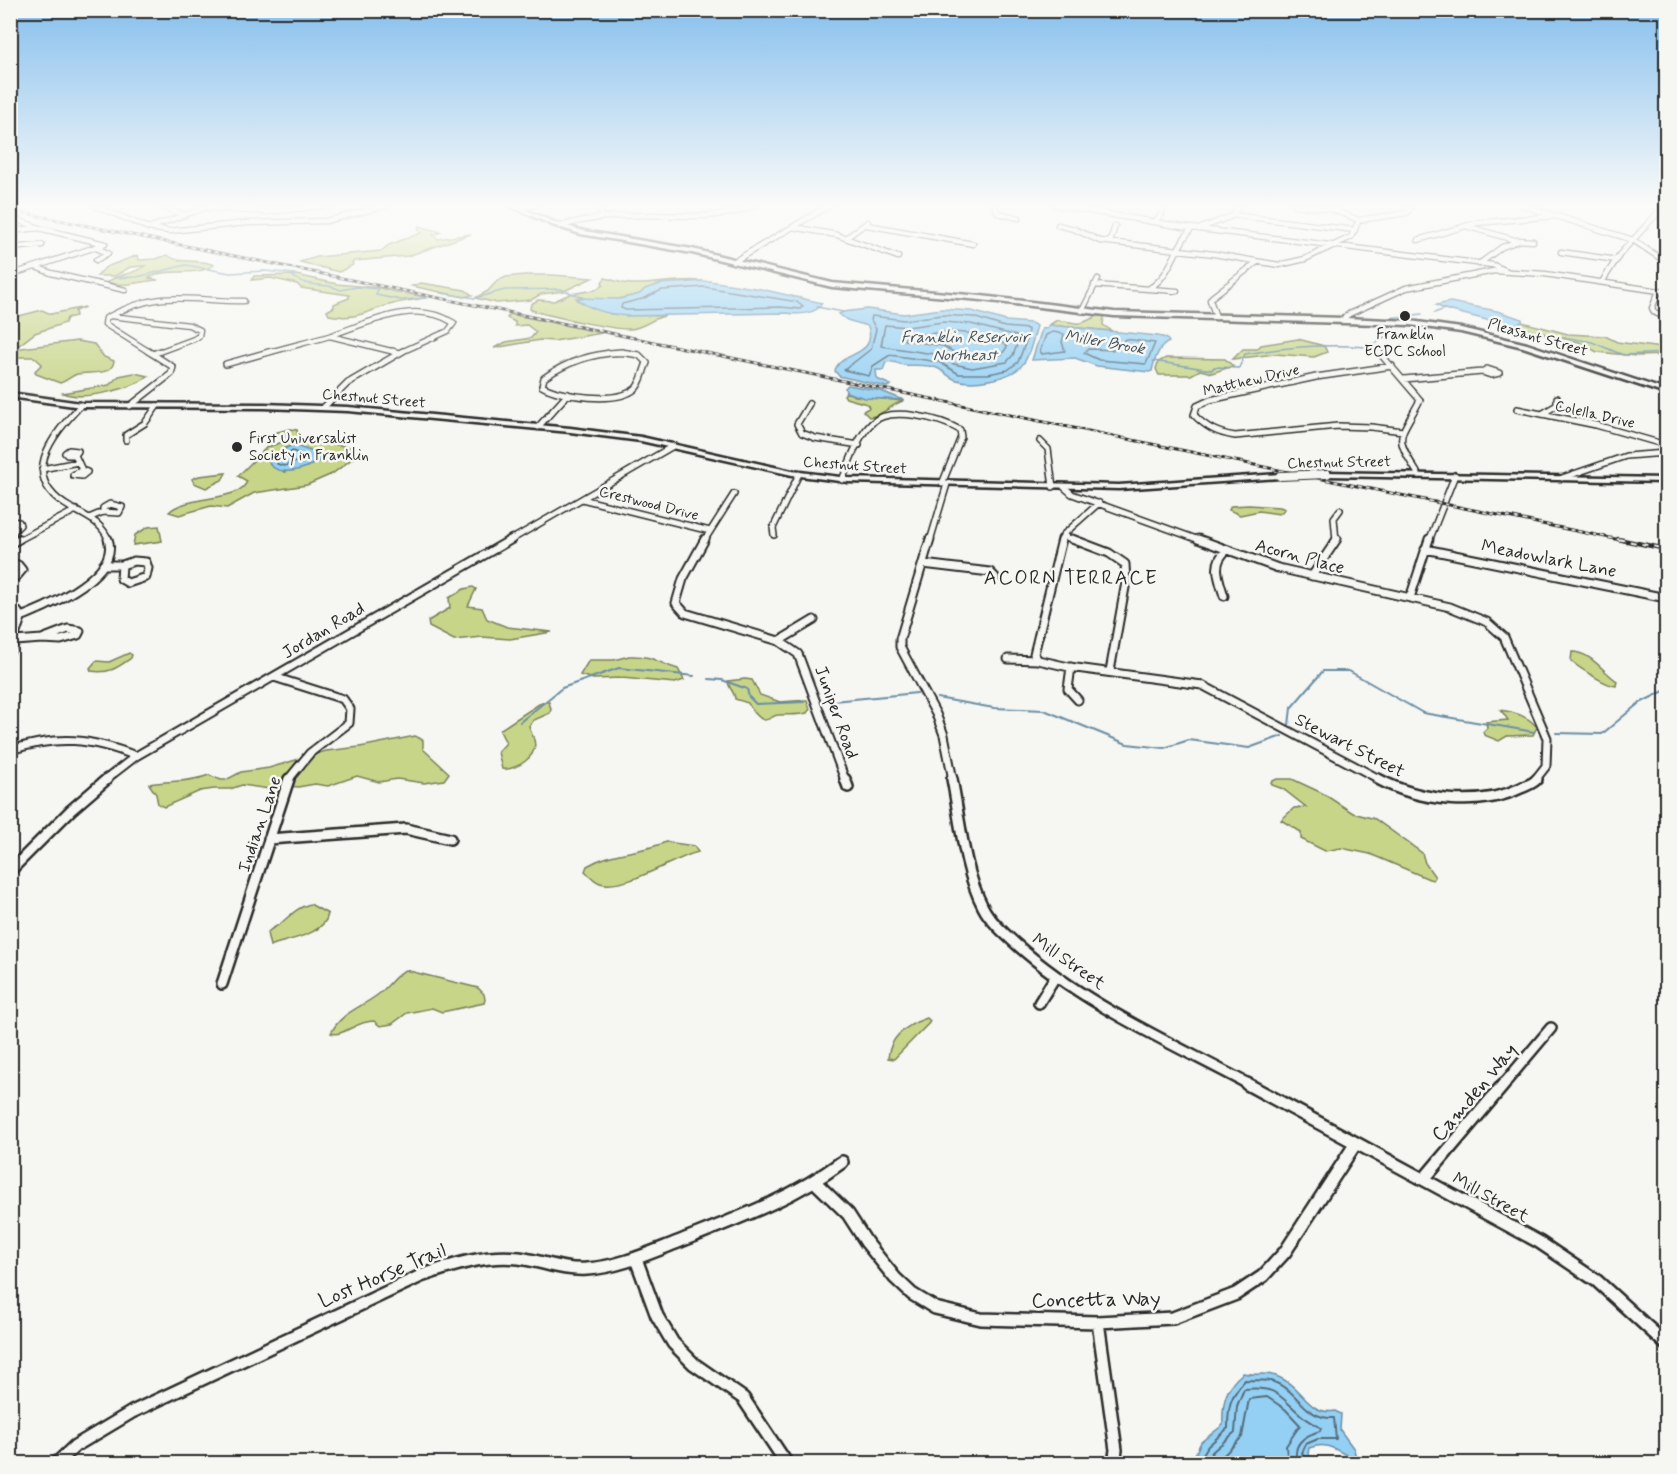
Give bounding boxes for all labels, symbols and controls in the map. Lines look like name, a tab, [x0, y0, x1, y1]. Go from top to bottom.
marker: Franklin ECDC School	[1398, 309, 1412, 323]
street label: Pleasant Street	[1485, 314, 1590, 362]
water label: Miller Brook	[1063, 325, 1147, 360]
place label: Franklin ECDC School	[1364, 325, 1446, 362]
water label: Franklin Reservoir Northeast	[901, 327, 1032, 366]
street label: Matthew Drive	[1201, 360, 1302, 402]
street label: Chestnut Street	[321, 385, 427, 413]
street label: Colella Drive	[1553, 396, 1637, 434]
place label: First Universalist Society in Franklin	[249, 429, 369, 466]
marker: First Universalist Society in Franklin	[230, 440, 244, 454]
street label: Chestnut Street	[802, 452, 907, 480]
street label: Chestnut Street	[1287, 452, 1391, 474]
street label: Crestwood Drive	[597, 482, 701, 526]
street label: Acorn Place	[1252, 534, 1347, 580]
street label: Meadowlark Lane	[1479, 534, 1618, 584]
district label: ACORN TERRACE	[984, 565, 1158, 592]
street label: Jordan Road	[278, 597, 369, 665]
street label: Juniper Road	[808, 663, 864, 762]
street label: Stewart Street	[1291, 708, 1409, 784]
street label: Indian Lane	[232, 773, 288, 876]
street label: Mill Street	[1027, 928, 1110, 996]
street label: Camden Way	[1425, 1037, 1524, 1148]
street label: Mill Street	[1448, 1167, 1534, 1229]
street label: Lost Horse Trail	[314, 1236, 450, 1315]
street label: Concetta Way	[1031, 1285, 1161, 1315]

